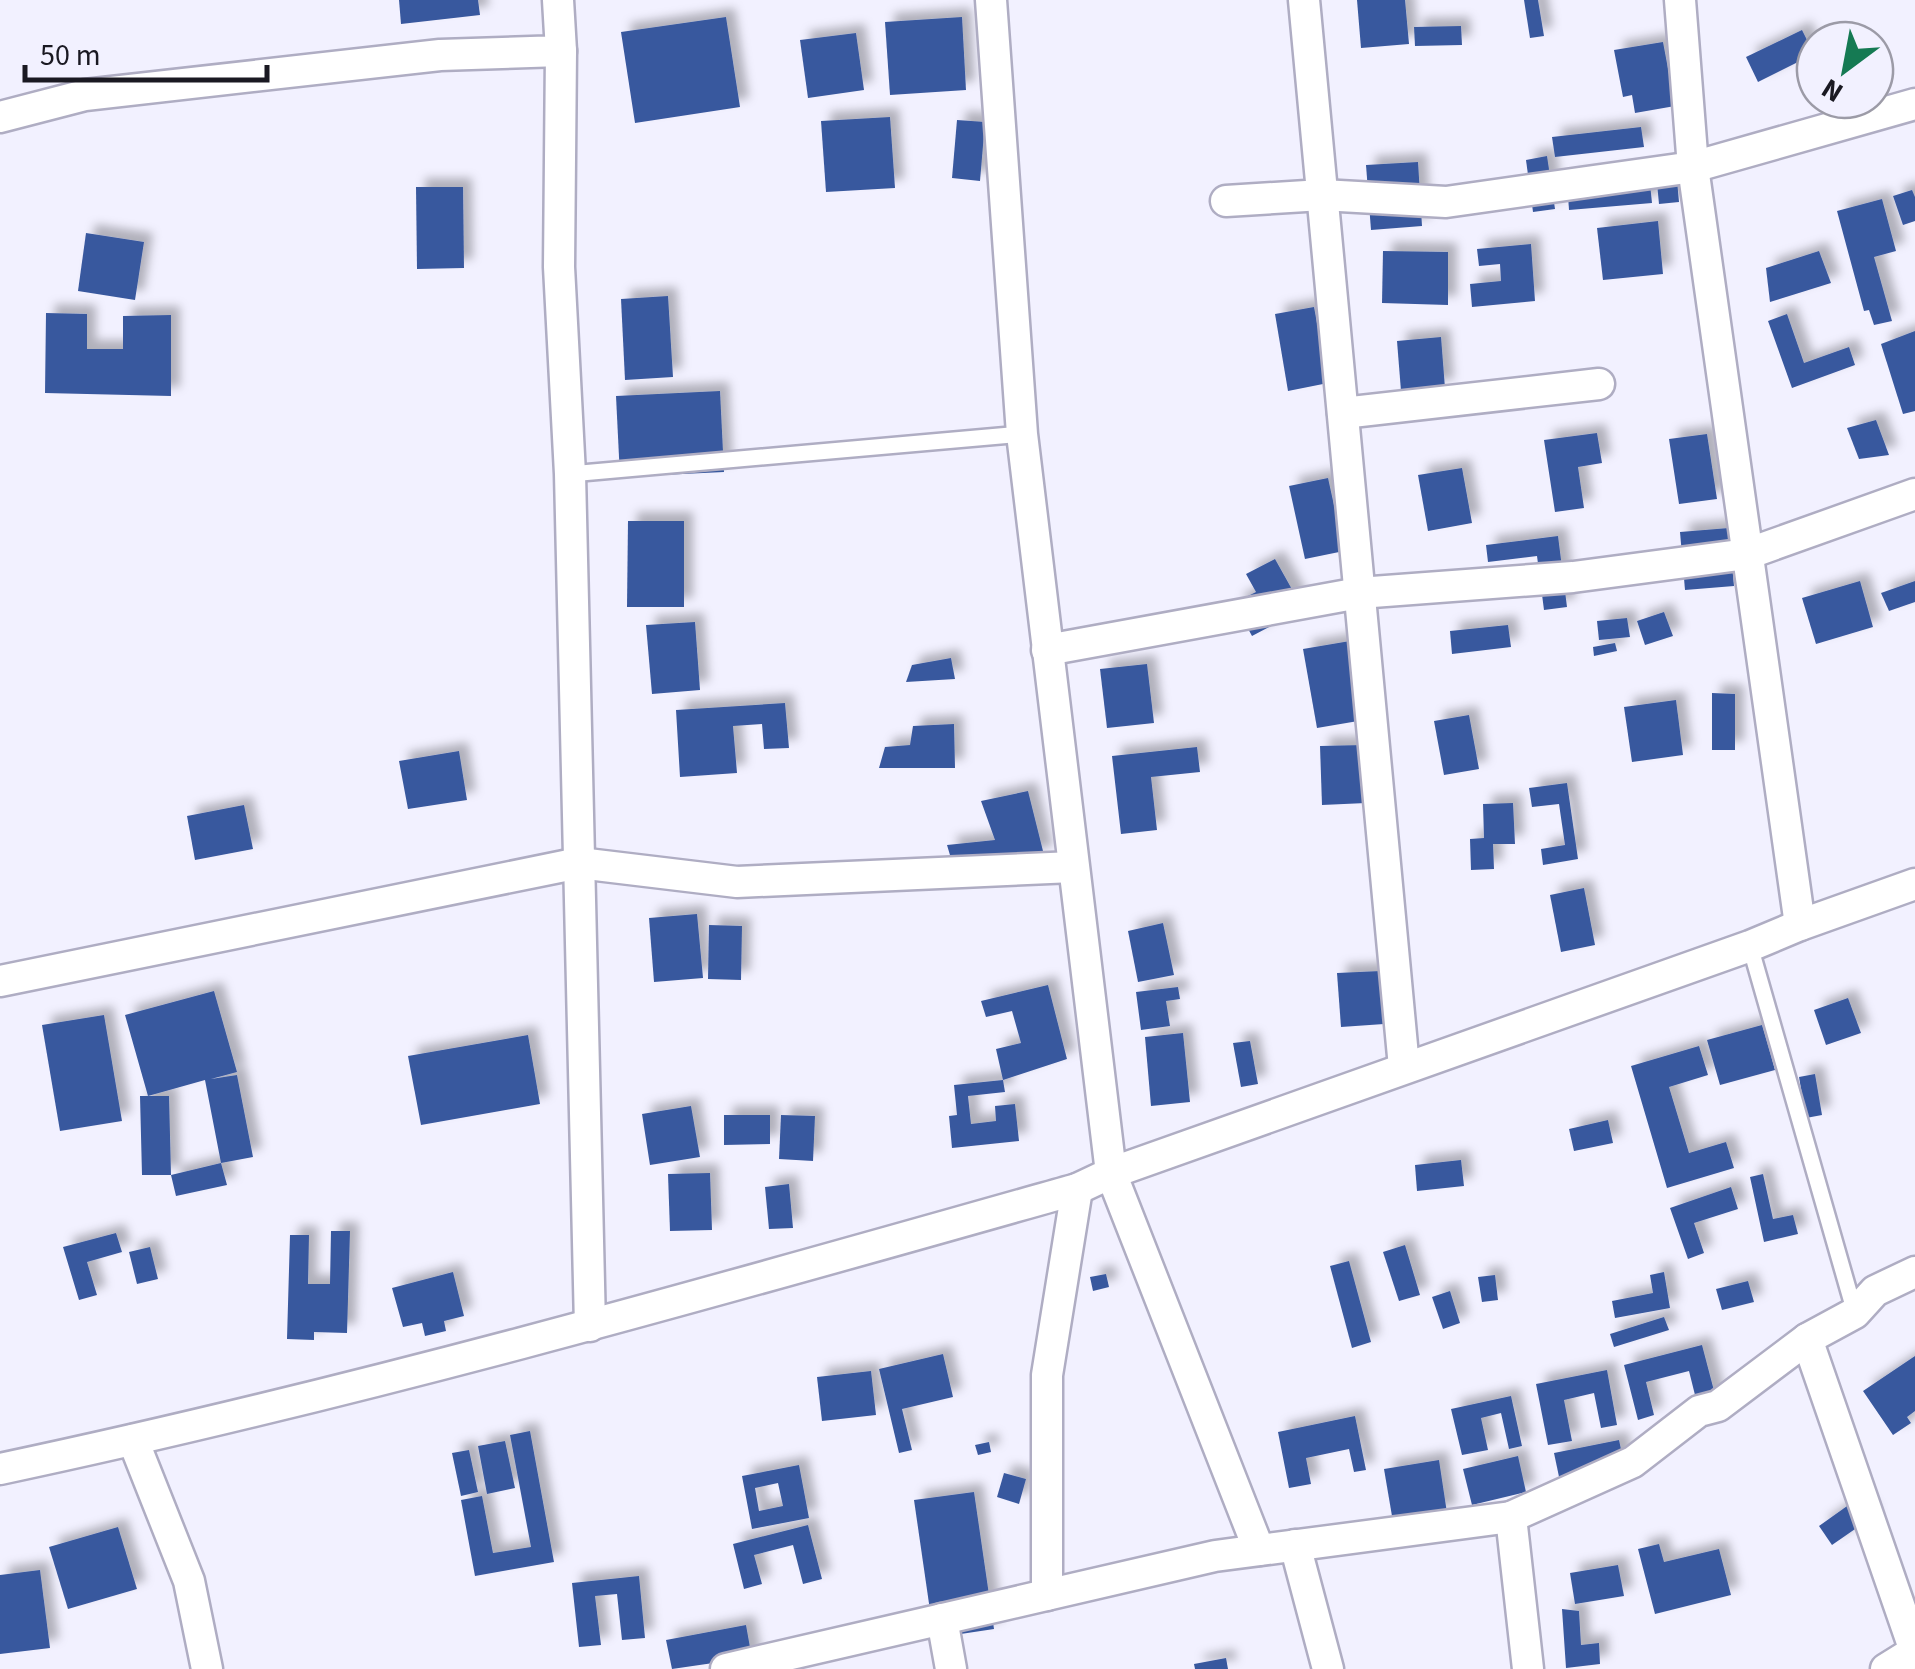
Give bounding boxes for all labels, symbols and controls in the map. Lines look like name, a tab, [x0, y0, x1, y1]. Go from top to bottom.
scale bar	[25, 20, 268, 82]
north arrow	[1795, 20, 1895, 120]
text: 50 m	[40, 34, 101, 77]
text: N	[1814, 68, 1851, 112]

